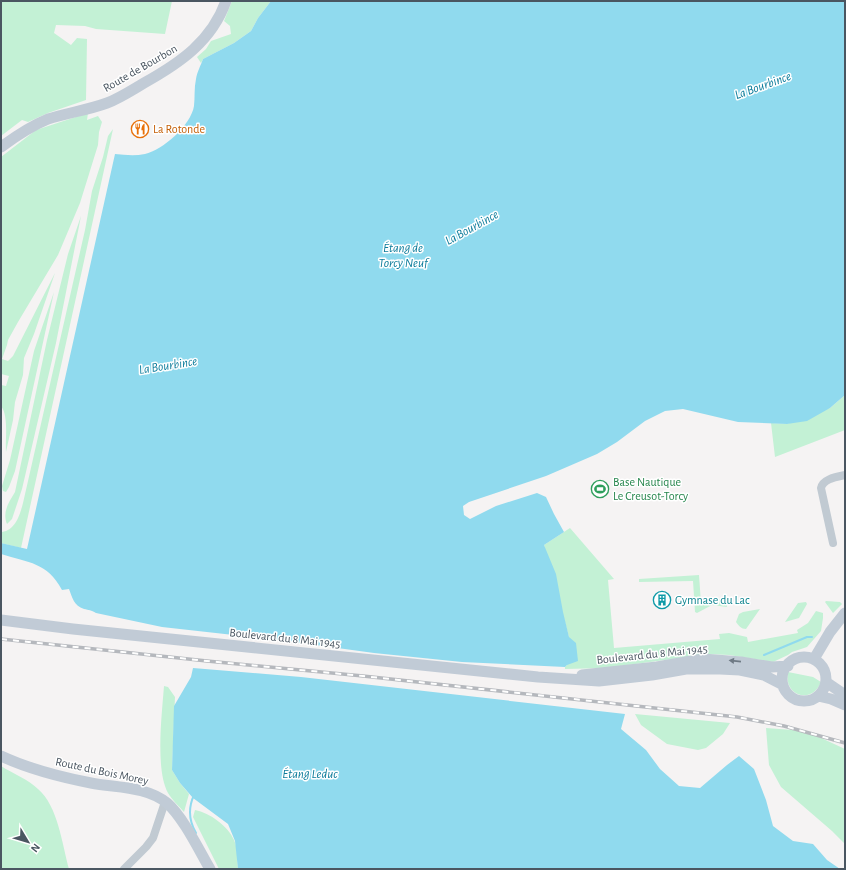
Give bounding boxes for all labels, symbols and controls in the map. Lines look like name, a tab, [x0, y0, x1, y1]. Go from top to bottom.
street label: Route de Bourbon	[101, 42, 179, 94]
water label: La Bourbince	[733, 70, 793, 102]
restaurant icon: La Rotonde	[130, 119, 150, 139]
place label: La Rotonde	[153, 123, 205, 135]
water label: La Bourbince	[443, 208, 501, 248]
water label: Étang de Torcy Neuf	[378, 241, 430, 270]
water label: La Bourbince	[138, 355, 198, 377]
place label: Base Nautique Le Creusot-Torcy	[613, 476, 688, 503]
sports icon: Base Nautique Le Creusot-Torcy	[590, 479, 610, 499]
building icon: Gymnase du Lac	[652, 590, 672, 610]
place label: Gymnase du Lac	[675, 594, 750, 607]
street label: Boulevard du 8 Mai 1945	[229, 626, 341, 650]
street label: Boulevard du 8 Mai 1945	[596, 642, 708, 666]
one-way arrow	[729, 658, 741, 664]
street label: Route du Bois Morey	[54, 755, 150, 788]
water label: Étang Leduc	[282, 767, 338, 781]
north arrow	[8, 822, 48, 862]
text: N	[29, 841, 42, 854]

